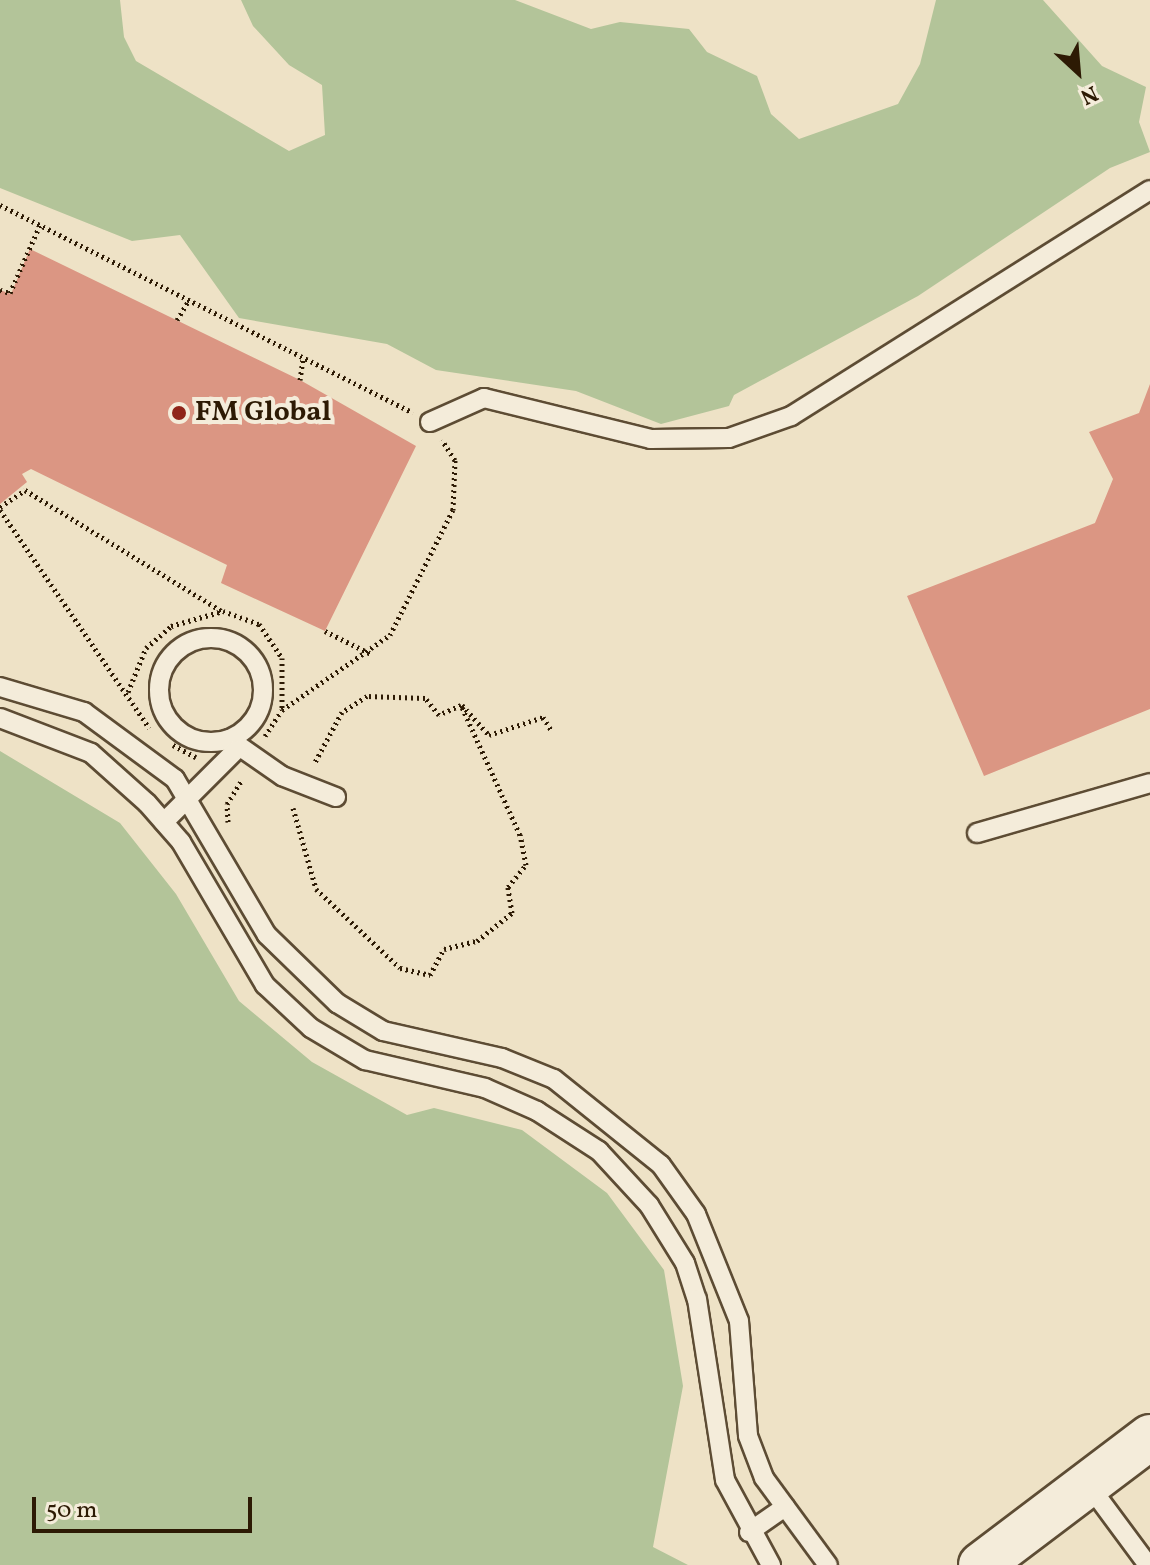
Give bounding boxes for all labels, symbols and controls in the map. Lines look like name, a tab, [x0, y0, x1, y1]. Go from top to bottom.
north arrow	[1038, 32, 1118, 112]
text: N	[1075, 77, 1103, 111]
place label: FM Global	[195, 396, 331, 430]
marker: FM Global	[170, 404, 188, 422]
scale bar	[36, 1481, 256, 1531]
text: 50 m	[46, 1494, 98, 1528]

